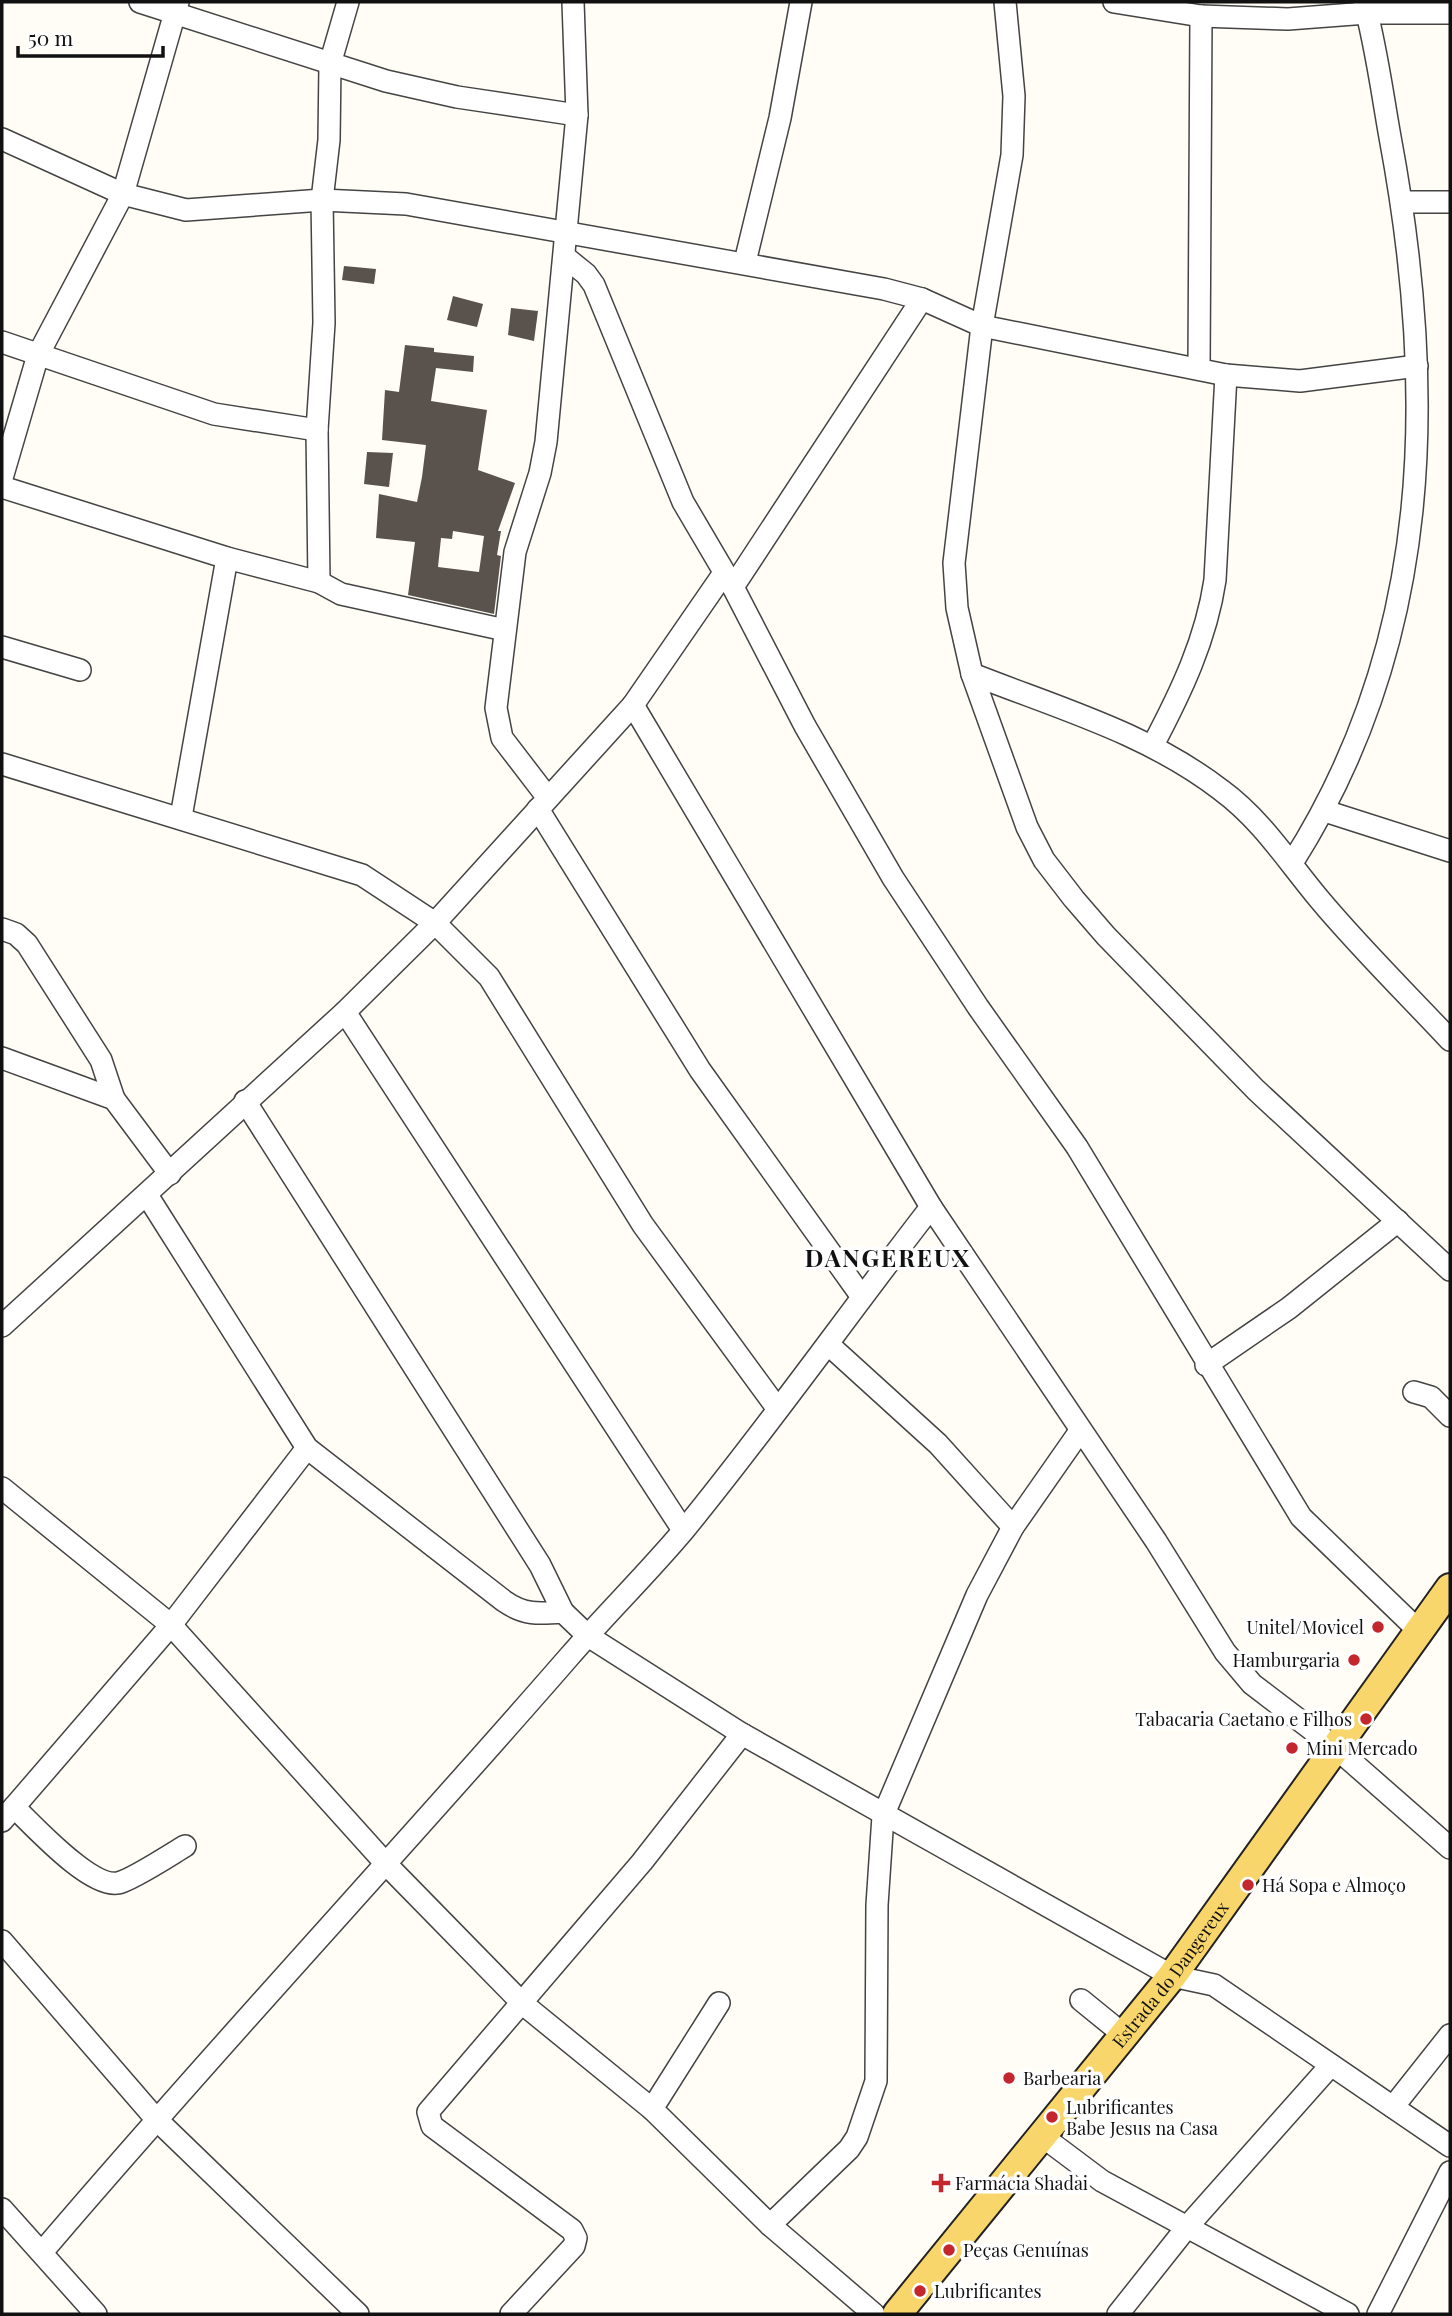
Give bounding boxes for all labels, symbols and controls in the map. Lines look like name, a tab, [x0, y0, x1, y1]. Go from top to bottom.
scale bar	[18, 14, 163, 58]
text: 50 m	[28, 23, 74, 51]
district label: DANGEREUX	[805, 1241, 971, 1273]
place label: Unitel/Movicel	[1246, 1615, 1364, 1639]
marker: Unitel/Movicel	[1370, 1619, 1386, 1635]
place label: Hamburgaria	[1232, 1648, 1340, 1672]
marker: Hamburgaria	[1346, 1652, 1362, 1668]
place label: Tabacaria Caetano e Filhos	[1135, 1707, 1352, 1731]
marker: Tabacaria Caetano e Filhos	[1358, 1711, 1374, 1727]
place label: Mini Mercado	[1306, 1736, 1418, 1760]
marker: Mini Mercado	[1284, 1740, 1300, 1756]
place label: Há Sopa e Almoço	[1262, 1873, 1406, 1897]
marker: Há Sopa e Almoço	[1240, 1877, 1256, 1893]
street label: Estrada do Dangereux	[1107, 1896, 1234, 2053]
place label: Barbearia	[1023, 2066, 1101, 2090]
marker: Barbearia	[1001, 2070, 1017, 2086]
place label: Lubrificantes Babe Jesus na Casa	[1066, 2095, 1218, 2140]
marker: Lubrificantes Babe Jesus na Casa	[1044, 2109, 1060, 2125]
place label: Farmácia Shadai	[955, 2171, 1088, 2195]
marker: Farmácia Shadai	[933, 2175, 949, 2191]
place label: Peças Genuínas	[963, 2238, 1089, 2262]
marker: Peças Genuínas	[941, 2242, 957, 2258]
place label: Lubrificantes	[934, 2279, 1042, 2303]
marker: Lubrificantes	[912, 2283, 928, 2299]

